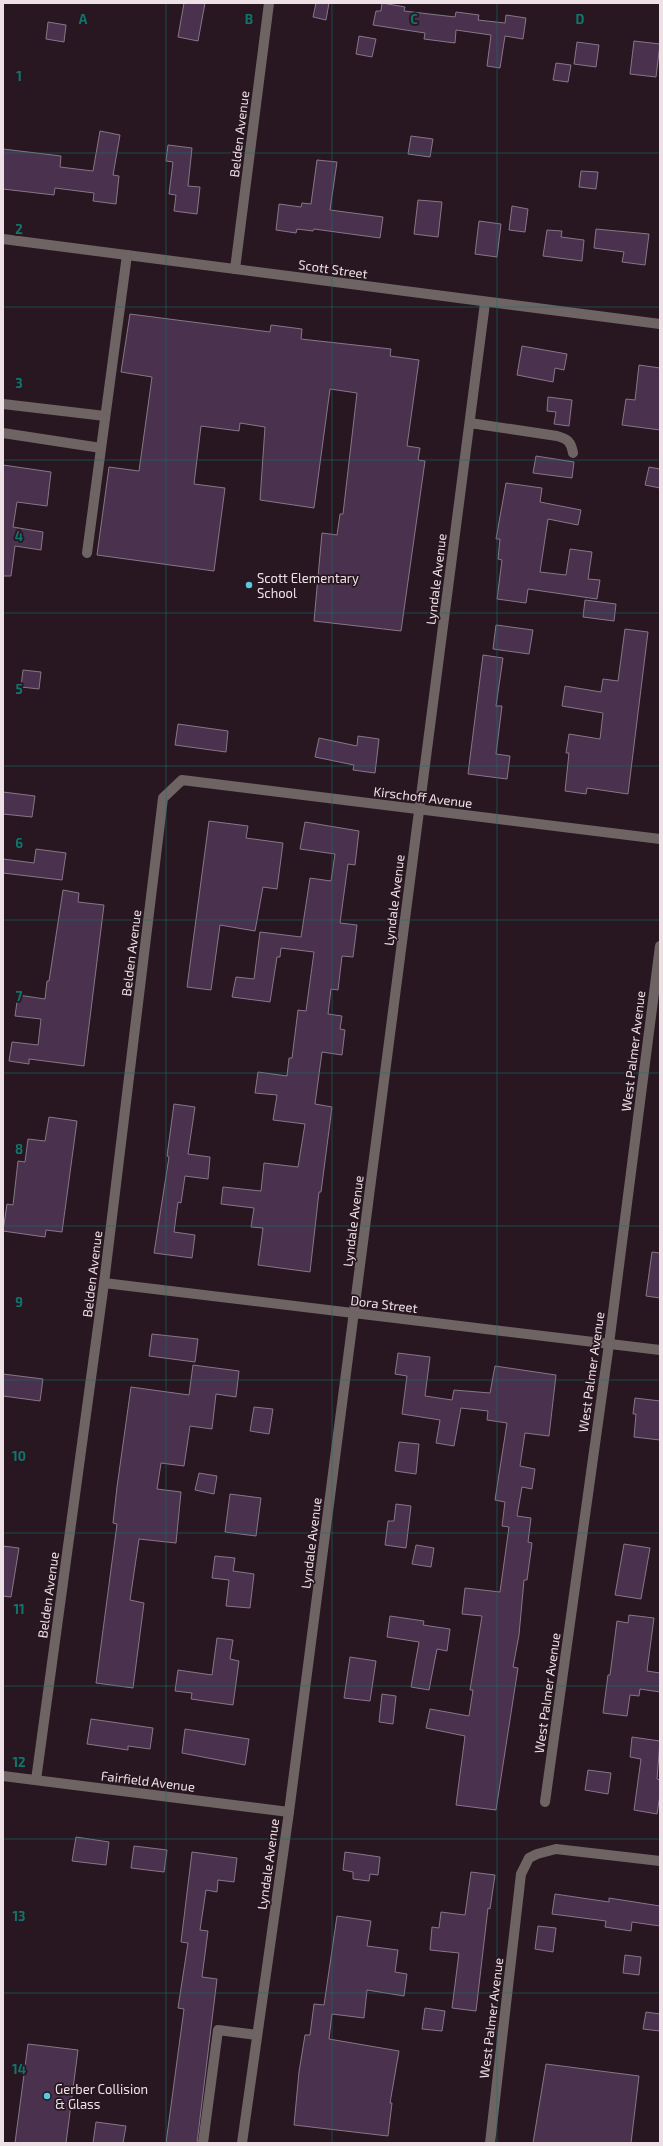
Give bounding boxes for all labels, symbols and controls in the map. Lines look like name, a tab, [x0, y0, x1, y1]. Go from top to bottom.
text: A	[79, 11, 88, 27]
text: B	[245, 11, 253, 27]
text: C	[410, 11, 418, 27]
text: D	[576, 11, 585, 27]
text: 1	[16, 68, 22, 84]
street label: Belden Avenue	[226, 90, 252, 178]
text: 2	[15, 221, 23, 237]
street label: Scott Street	[297, 256, 369, 282]
text: 3	[15, 375, 23, 391]
text: 4	[15, 528, 23, 544]
street label: Lyndale Avenue	[422, 532, 450, 626]
place label: Scott Elementary School	[257, 570, 359, 601]
marker: Scott Elementary School	[244, 580, 254, 590]
text: 5	[15, 681, 23, 697]
street label: Kirschoff Avenue	[373, 783, 473, 811]
text: 6	[15, 835, 23, 851]
street label: Lyndale Avenue	[380, 853, 408, 947]
street label: Belden Avenue	[118, 909, 144, 997]
text: 7	[16, 988, 23, 1004]
street label: West Palmer Avenue	[618, 990, 648, 1112]
text: 8	[15, 1141, 23, 1157]
street label: Lyndale Avenue	[339, 1174, 367, 1268]
street label: Belden Avenue	[79, 1230, 105, 1318]
street label: Dora Street	[350, 1292, 418, 1316]
text: 9	[15, 1294, 23, 1310]
street label: West Palmer Avenue	[575, 1311, 607, 1433]
text: 10	[12, 1448, 26, 1464]
street label: Lyndale Avenue	[297, 1496, 325, 1590]
street label: Belden Avenue	[34, 1551, 62, 1639]
text: 11	[13, 1601, 25, 1617]
street label: West Palmer Avenue	[531, 1632, 563, 1754]
text: 12	[12, 1754, 26, 1770]
street label: Fairfield Avenue	[100, 1767, 196, 1795]
street label: Lyndale Avenue	[254, 1817, 282, 1911]
text: 13	[13, 1908, 26, 1924]
street label: West Palmer Avenue	[476, 1957, 506, 2079]
text: 14	[12, 2061, 26, 2077]
place label: Gerber Collision & Glass	[55, 2081, 148, 2112]
marker: Gerber Collision & Glass	[42, 2091, 52, 2101]

